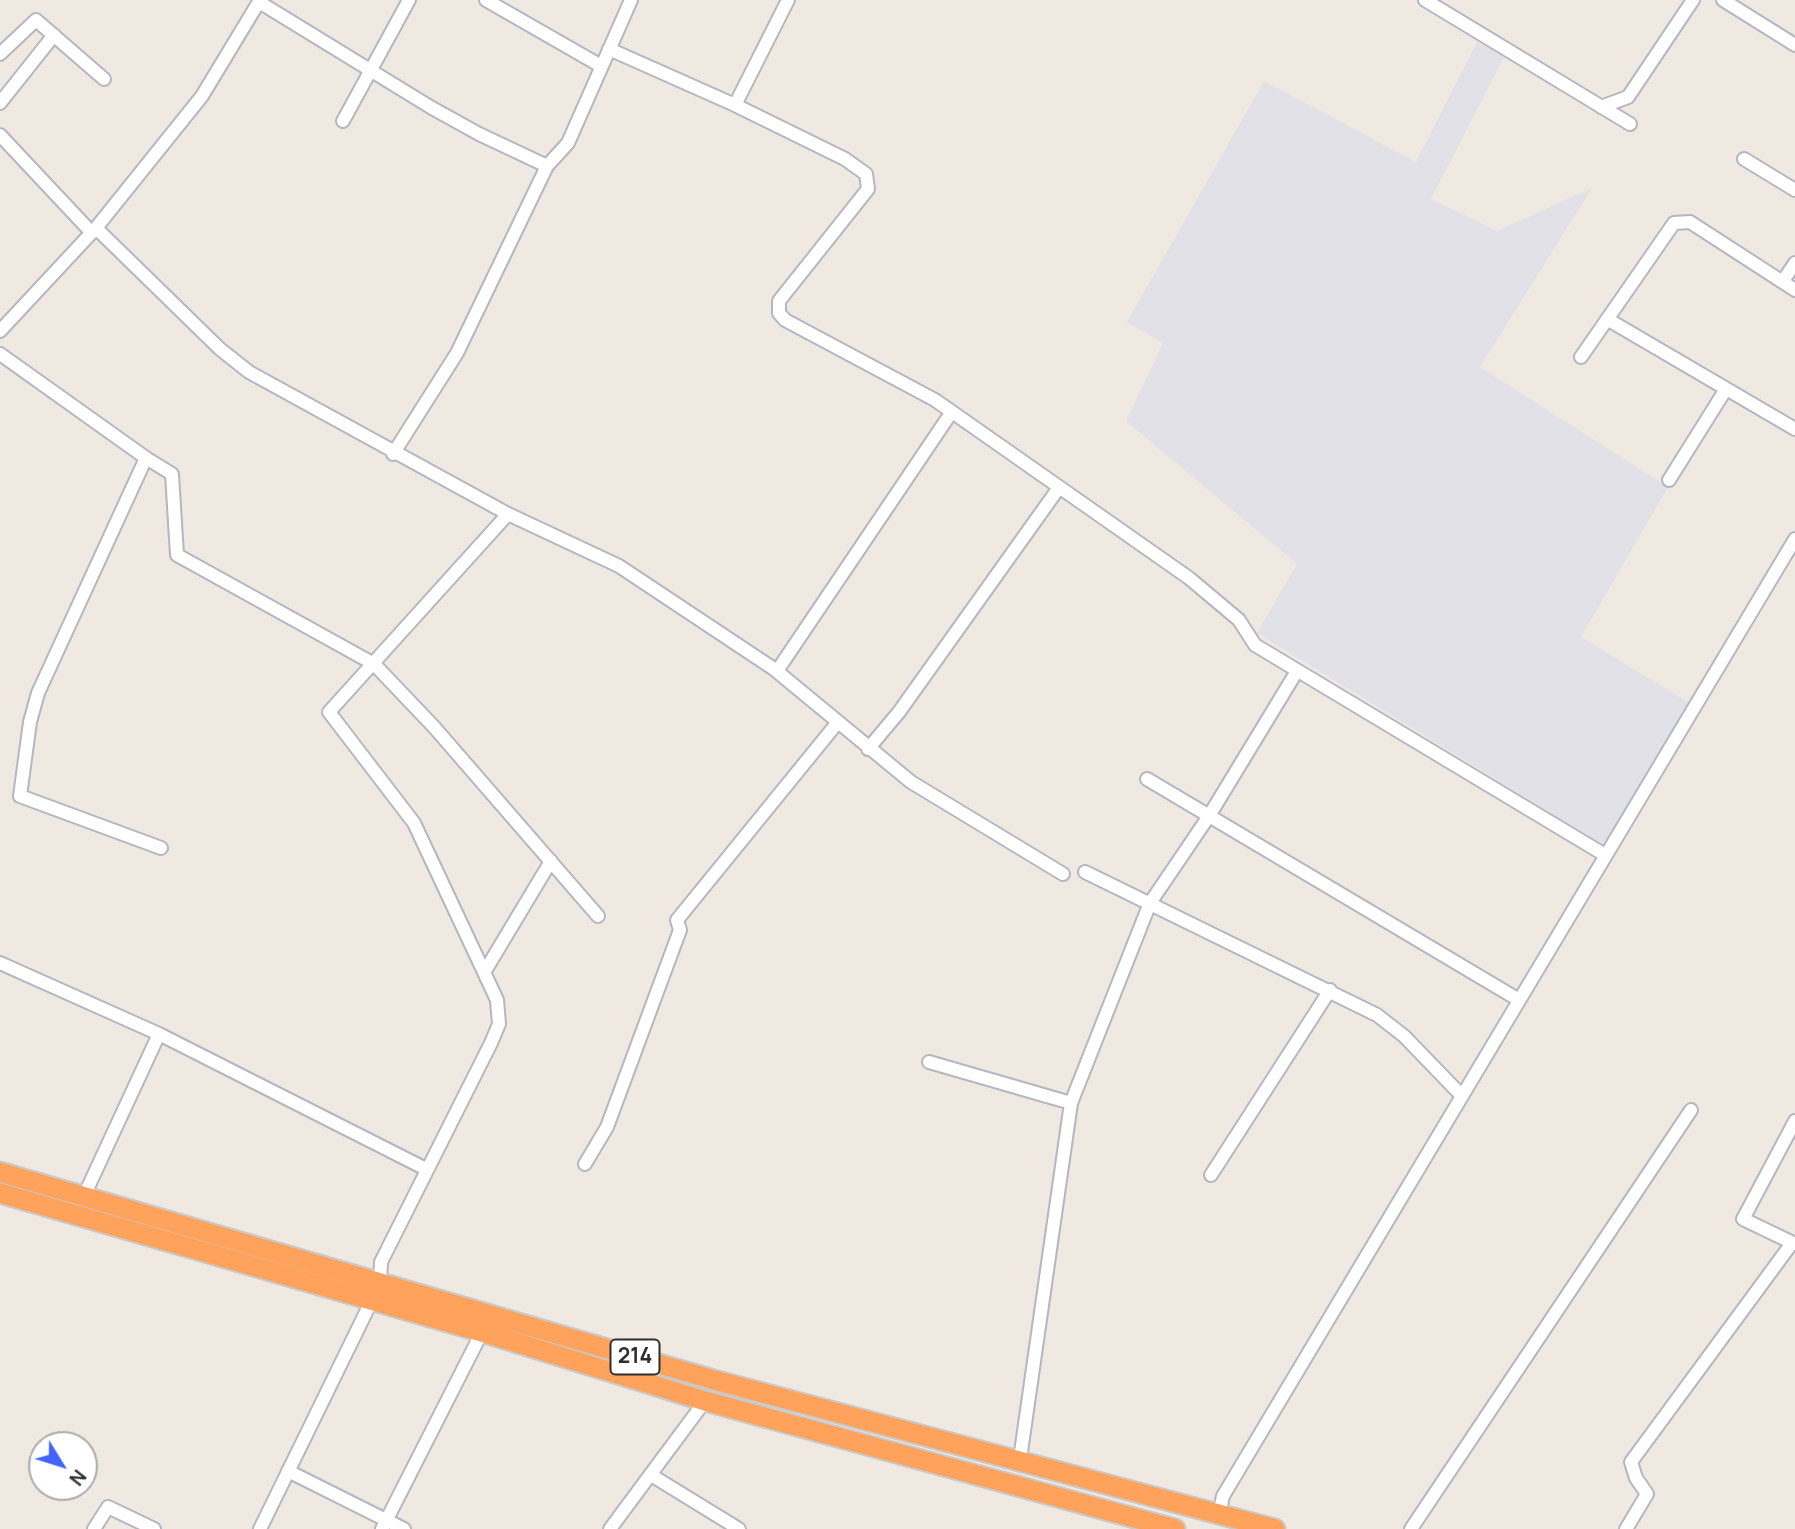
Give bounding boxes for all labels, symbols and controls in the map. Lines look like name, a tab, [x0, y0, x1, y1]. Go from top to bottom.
road number: 214	[610, 1340, 660, 1374]
north arrow	[28, 1431, 98, 1501]
text: N	[64, 1464, 92, 1491]

